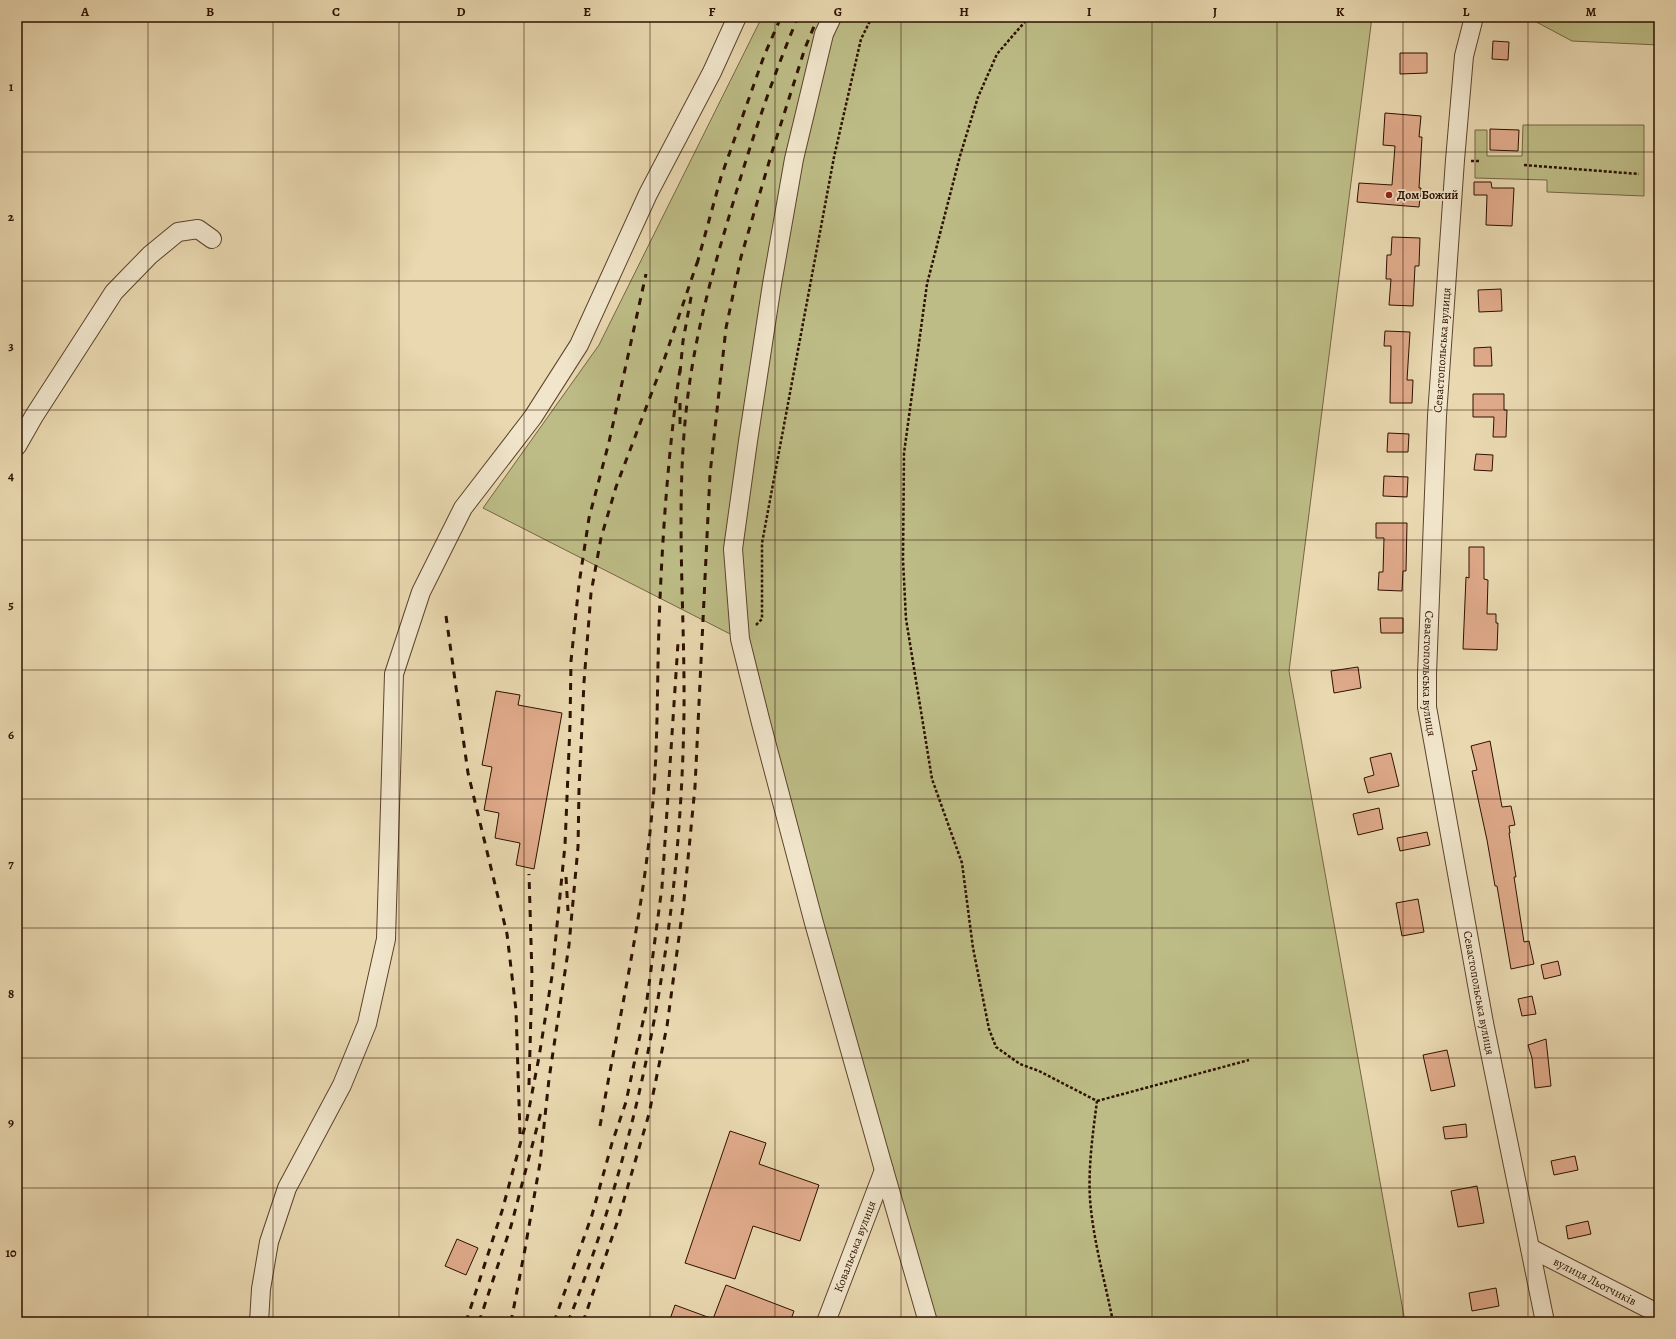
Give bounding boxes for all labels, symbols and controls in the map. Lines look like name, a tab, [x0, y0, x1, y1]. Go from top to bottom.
text: A	[80, 3, 90, 20]
text: B	[206, 3, 214, 20]
text: C	[332, 3, 340, 20]
text: D	[456, 3, 466, 20]
text: E	[583, 3, 591, 20]
text: F	[709, 3, 716, 20]
text: G	[834, 3, 842, 20]
text: H	[959, 3, 969, 20]
text: I	[1087, 3, 1092, 20]
text: J	[1213, 3, 1217, 20]
text: K	[1336, 3, 1345, 20]
text: L	[1463, 3, 1470, 20]
text: M	[1586, 3, 1597, 20]
text: 1	[9, 78, 14, 95]
place label: Дом Божий	[1397, 187, 1458, 203]
marker: Дом Божий	[1384, 190, 1394, 200]
text: 2	[8, 208, 15, 225]
street label: Севастопольська вулиця	[1430, 287, 1454, 413]
text: 3	[8, 337, 14, 354]
text: 4	[8, 467, 14, 484]
text: 5	[8, 596, 14, 613]
street label: Севастопольська вулиця	[1419, 610, 1440, 738]
text: 6	[8, 726, 14, 743]
text: 7	[8, 855, 14, 872]
street label: Севастопольська вулиця	[1460, 930, 1498, 1056]
text: 8	[8, 985, 14, 1002]
text: 9	[8, 1114, 14, 1131]
street label: Ковальська вулиця	[830, 1198, 880, 1294]
text: 10	[5, 1244, 17, 1261]
street label: вулиця Льотчиків	[1551, 1253, 1640, 1309]

